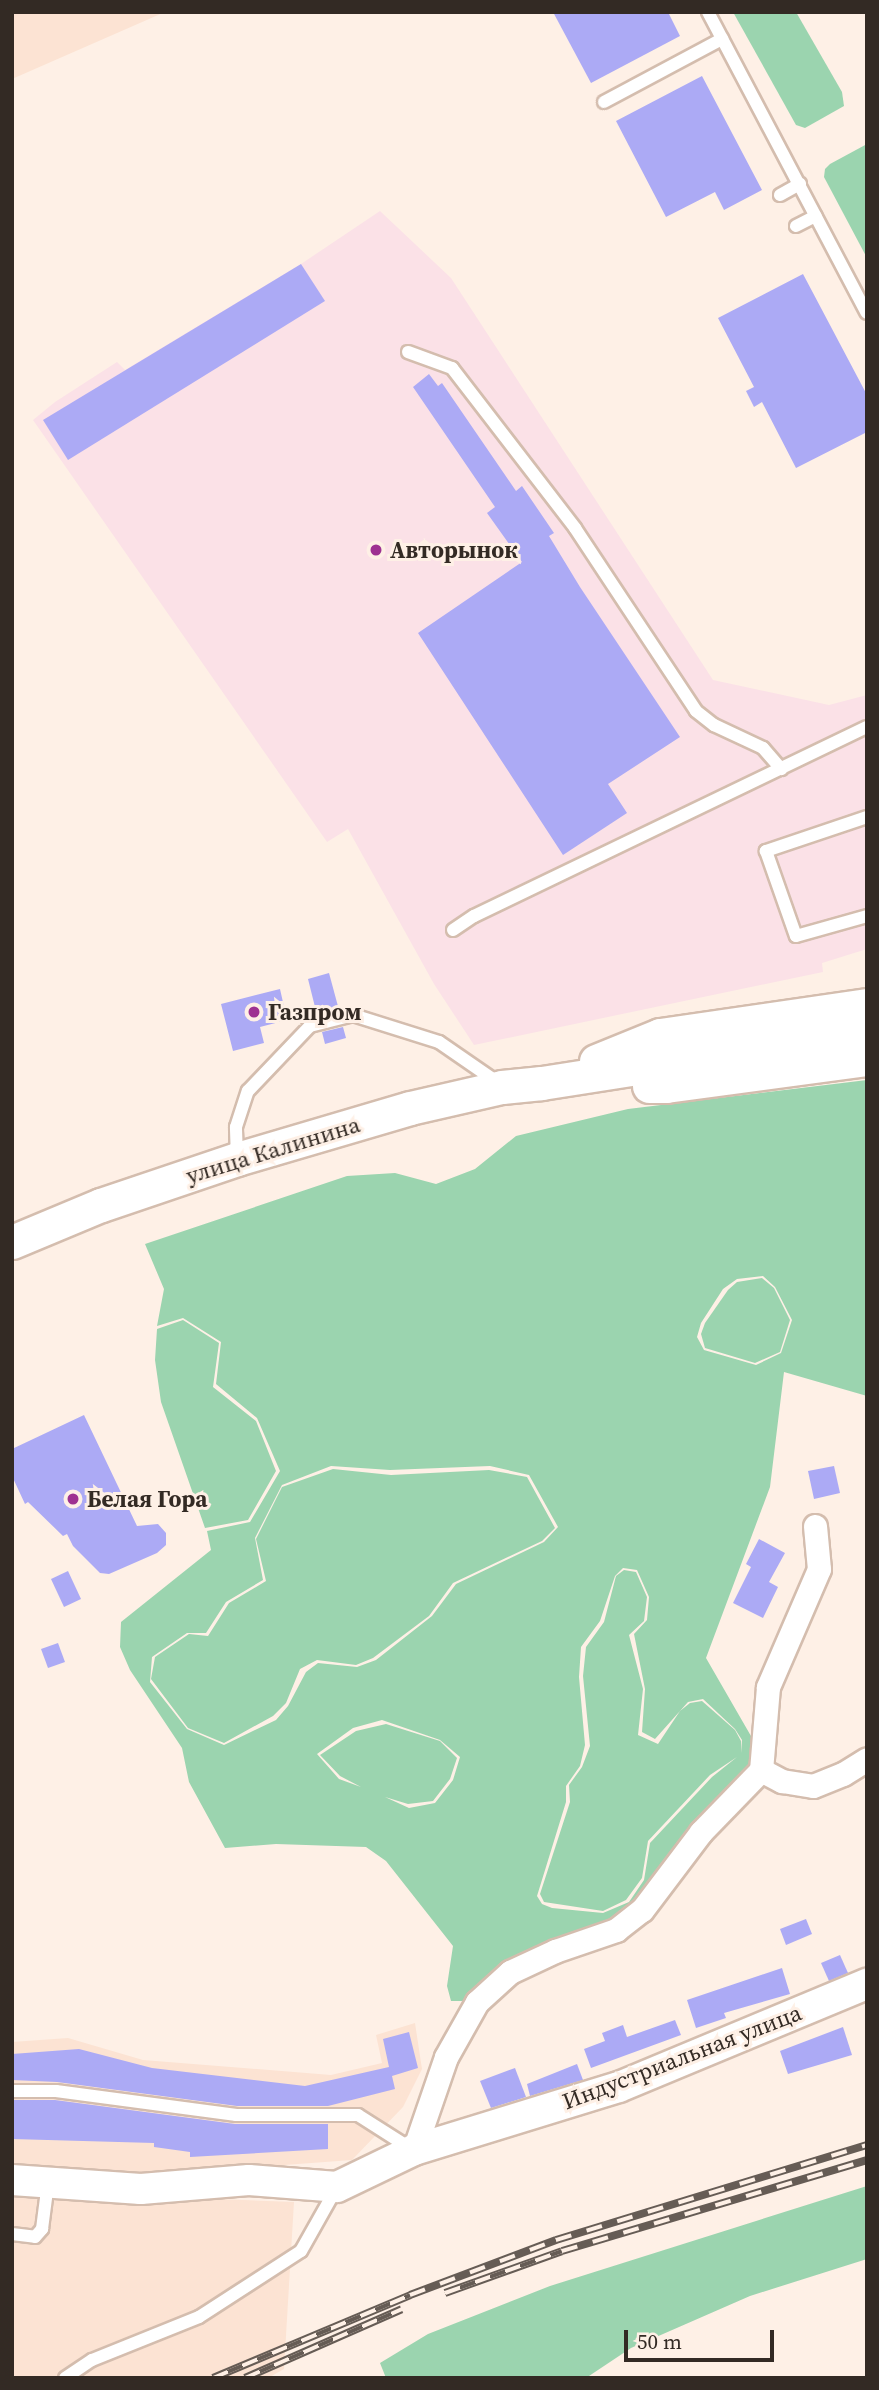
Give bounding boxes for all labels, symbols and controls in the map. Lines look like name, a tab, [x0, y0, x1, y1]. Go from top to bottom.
place label: Авторынок	[390, 536, 518, 564]
marker: Авторынок	[368, 542, 384, 558]
place label: Газпром	[268, 998, 361, 1026]
marker: Газпром	[246, 1004, 262, 1020]
street label: улица Калинина	[183, 1110, 363, 1190]
place label: Белая Гора	[87, 1485, 207, 1513]
marker: Белая Гора	[65, 1491, 81, 1507]
street label: Индустриальная улица	[559, 1999, 805, 2115]
scale bar	[627, 2316, 778, 2360]
text: 50 m	[637, 2327, 682, 2356]

